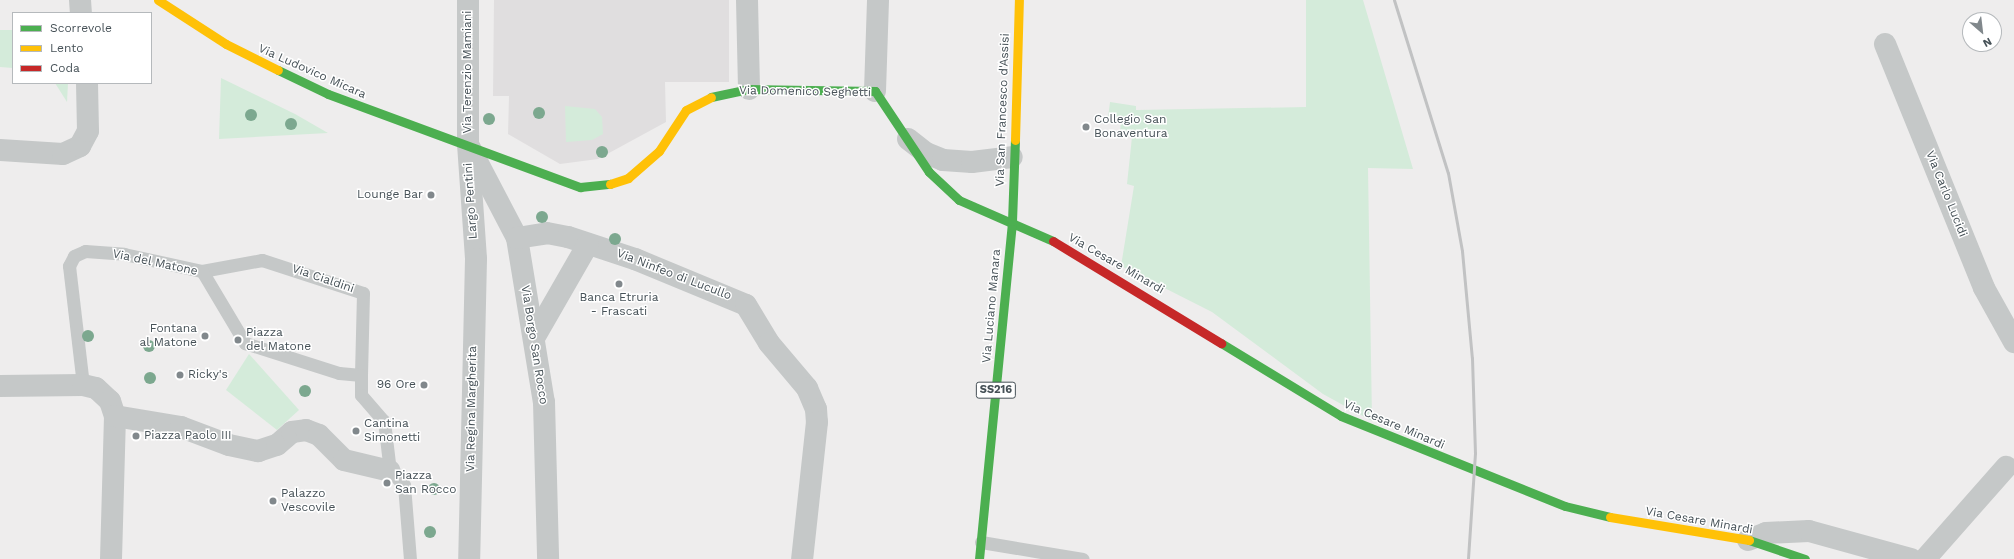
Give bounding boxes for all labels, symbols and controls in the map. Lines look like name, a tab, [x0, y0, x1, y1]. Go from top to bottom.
street label: Via Terenzio Mamiani	[461, 10, 475, 134]
legend	[12, 12, 152, 84]
north arrow	[1962, 12, 2002, 52]
text: Scorrevole	[50, 21, 112, 35]
street label: Via San Francesco d'Assisi	[993, 33, 1013, 187]
text: N	[1981, 35, 1994, 50]
text: Lento	[50, 41, 84, 55]
street label: Via Ludovico Micara	[256, 42, 368, 102]
text: Coda	[50, 61, 80, 75]
street label: Via Domenico Seghetti	[739, 84, 871, 100]
place label: Collegio San Bonaventura	[1094, 113, 1168, 141]
marker: Collegio San Bonaventura	[1081, 122, 1091, 132]
street label: Via Carlo Lucidi	[1922, 149, 1970, 239]
street label: Largo Pentini	[461, 162, 481, 240]
place label: Lounge Bar	[357, 188, 423, 202]
marker: Lounge Bar	[426, 190, 436, 200]
street label: Via Cesare Minardi	[1065, 231, 1167, 297]
street label: Via Ninfeo di Lucullo	[615, 246, 733, 304]
street label: Via del Matone	[111, 247, 199, 279]
street label: Via Luciano Manara	[980, 248, 1004, 364]
street label: Via Cialdini	[290, 262, 356, 296]
marker: Banca Etruria - Frascati	[614, 279, 624, 289]
street label: Via Borgo San Rocco	[517, 284, 551, 406]
place label: Banca Etruria - Frascati	[579, 291, 659, 319]
place label: Fontana al Matone	[139, 322, 197, 350]
place label: Piazza del Matone	[246, 326, 312, 354]
marker: Fontana al Matone	[200, 331, 210, 341]
marker: Piazza del Matone	[233, 335, 243, 345]
street label: Via Regina Margherita	[464, 346, 480, 472]
place label: Ricky's	[188, 368, 228, 382]
marker: Ricky's	[175, 370, 185, 380]
place label: 96 Ore	[377, 378, 416, 392]
marker: 96 Ore	[419, 380, 429, 390]
road number: SS216	[975, 381, 1017, 399]
street label: Via Cesare Minardi	[1341, 397, 1447, 453]
place label: Cantina Simonetti	[364, 417, 420, 445]
marker: Cantina Simonetti	[351, 426, 361, 436]
place label: Piazza Paolo III	[144, 429, 232, 443]
marker: Piazza Paolo III	[131, 431, 141, 441]
place label: Piazza San Rocco	[395, 469, 456, 497]
marker: Piazza San Rocco	[382, 478, 392, 488]
place label: Palazzo Vescovile	[281, 487, 335, 515]
marker: Palazzo Vescovile	[268, 496, 278, 506]
street label: Via Cesare Minardi	[1644, 504, 1754, 538]

